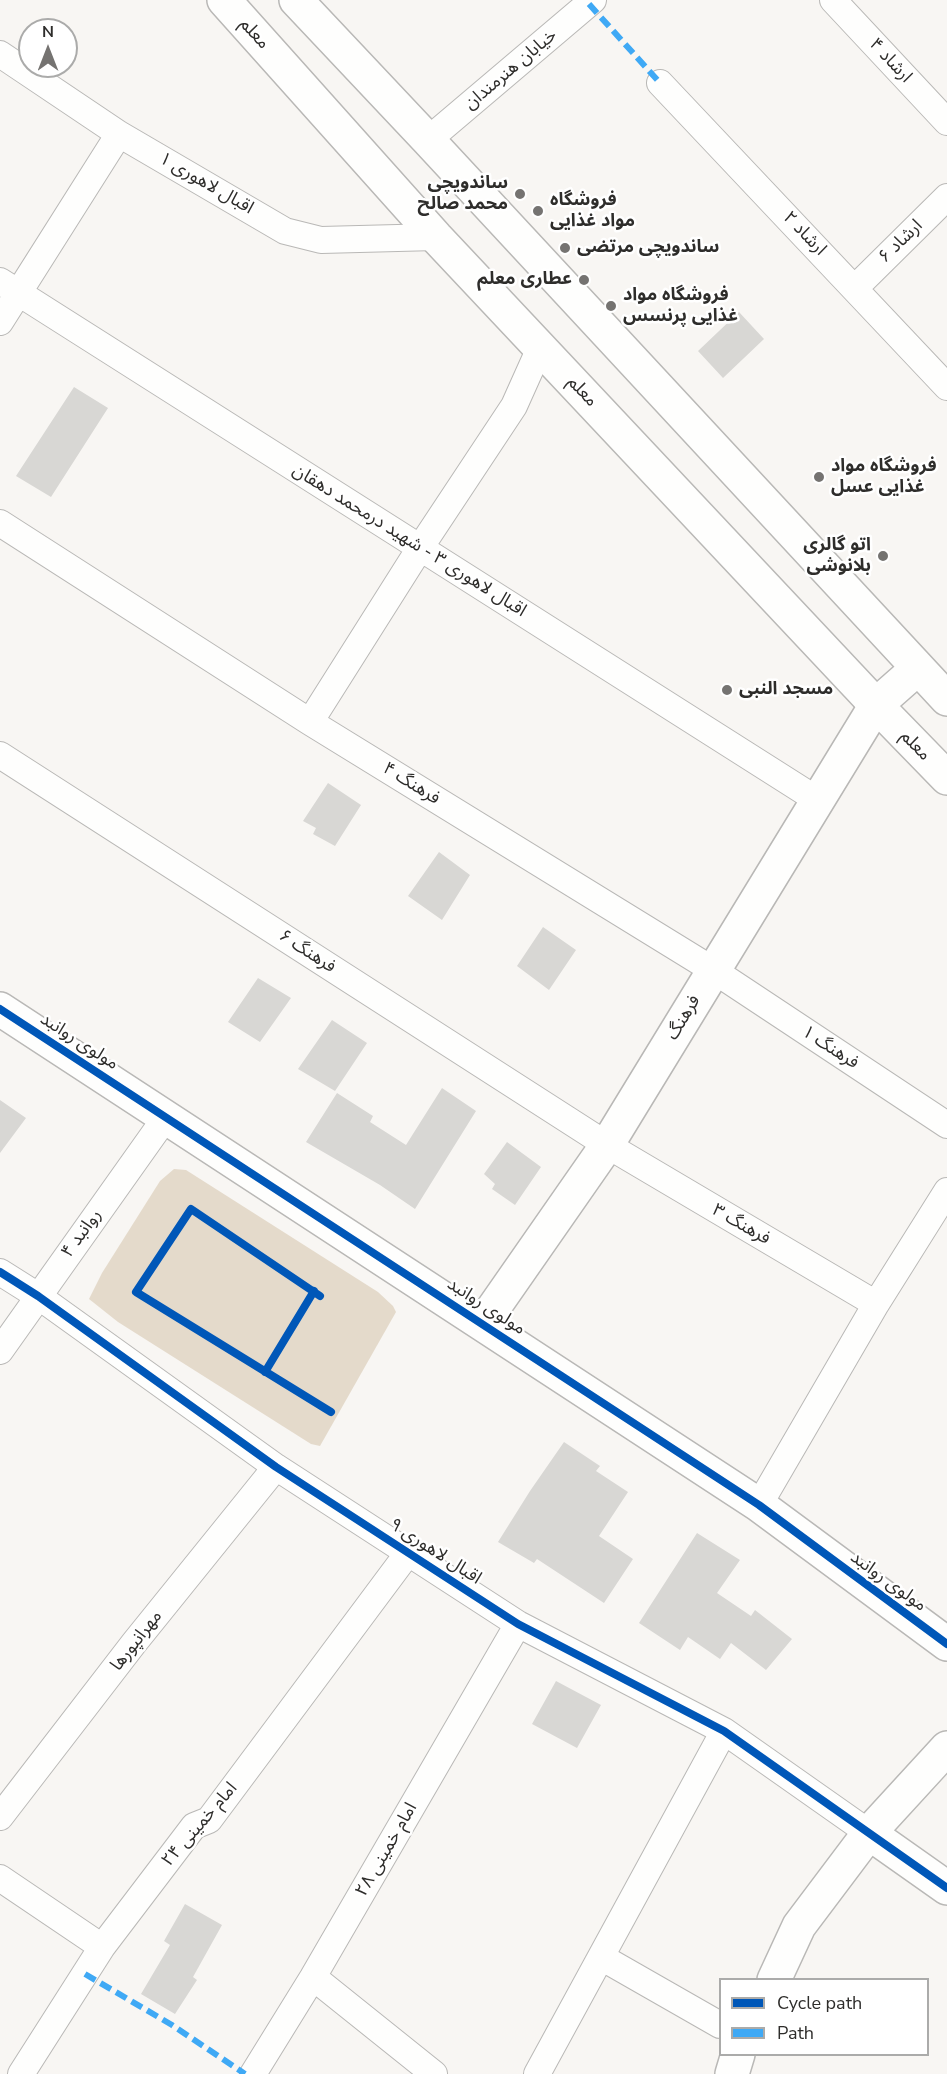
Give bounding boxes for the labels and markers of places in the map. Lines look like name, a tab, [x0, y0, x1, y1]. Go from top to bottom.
place label: ساندویچی محمد صالح	[417, 173, 508, 216]
marker: ساندویچی محمد صالح	[513, 187, 527, 201]
place label: فروشگاه مواد غذایی	[550, 190, 635, 232]
marker: فروشگاه مواد غذایی	[531, 204, 545, 218]
place label: ساندویچی مرتضی	[577, 237, 719, 259]
marker: ساندویچی مرتضی	[558, 241, 572, 255]
place label: عطاری معلم	[477, 269, 572, 291]
marker: عطاری معلم	[577, 273, 591, 287]
place label: فروشگاه مواد غذایی پرنسس	[623, 285, 738, 328]
marker: فروشگاه مواد غذایی پرنسس	[604, 299, 618, 313]
place label: فروشگاه مواد غذایی عسل	[831, 456, 937, 498]
marker: فروشگاه مواد غذایی عسل	[812, 470, 826, 484]
place label: اتو گالری بلانوشی	[803, 535, 871, 578]
marker: اتو گالری بلانوشی	[876, 549, 890, 563]
place label: مسجد النبی	[739, 679, 833, 701]
marker: مسجد النبی	[720, 683, 734, 697]

